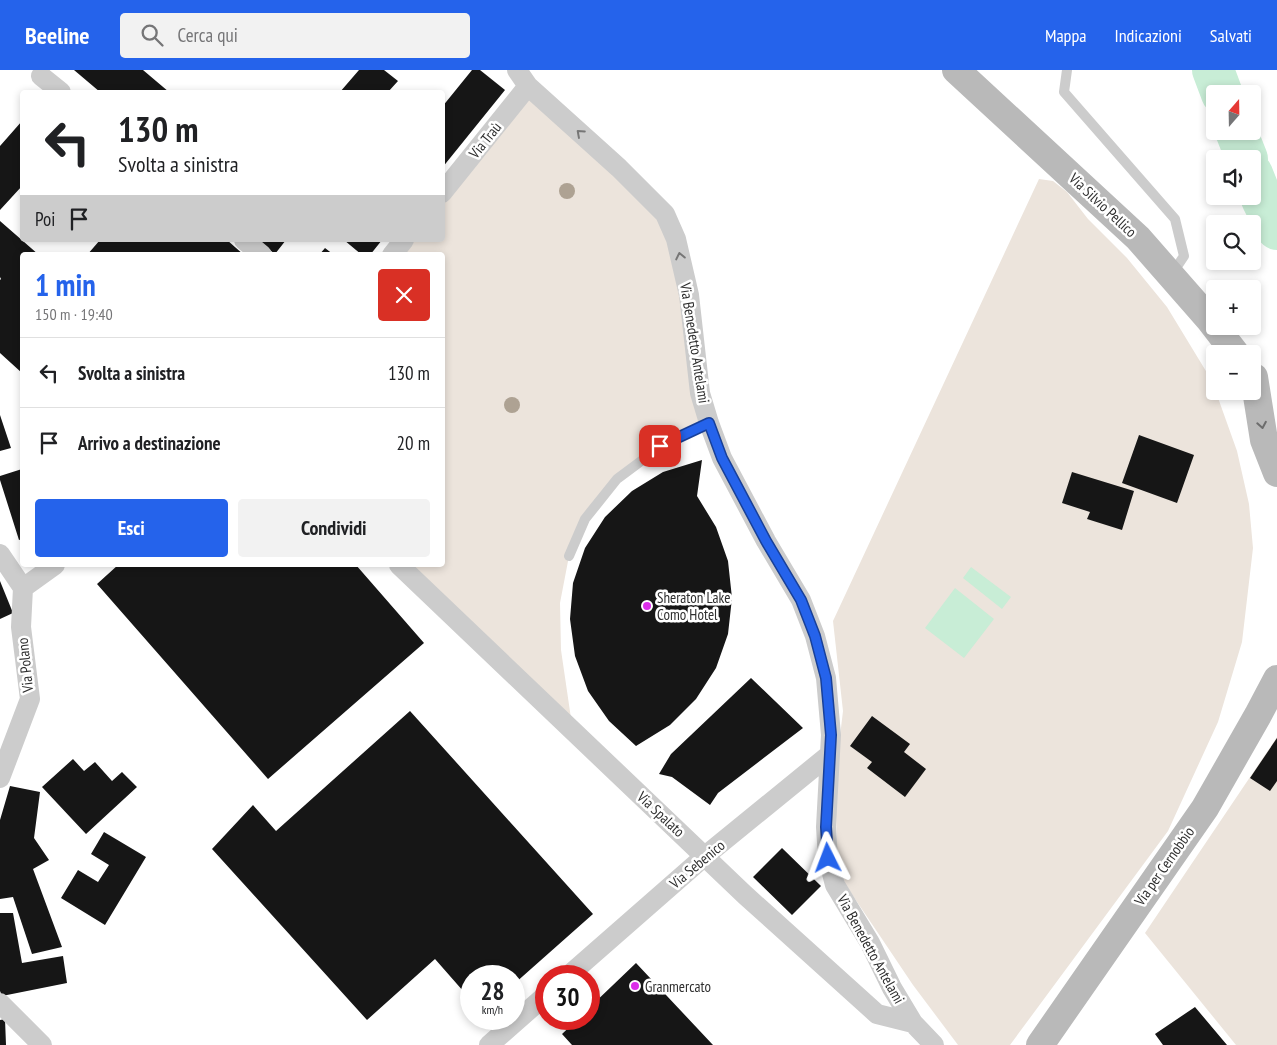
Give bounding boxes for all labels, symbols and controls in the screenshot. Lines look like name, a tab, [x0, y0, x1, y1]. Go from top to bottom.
search box	[120, 13, 470, 58]
text: Beeline	[25, 20, 90, 51]
icon: search	[138, 21, 166, 49]
text: Cerca qui	[178, 23, 238, 47]
text: Mappa	[1045, 24, 1086, 47]
text: Indicazioni	[1114, 24, 1182, 47]
text: Salvati	[1210, 24, 1252, 47]
north arrow	[1206, 85, 1261, 140]
map controls	[1206, 85, 1261, 400]
text: 130 m	[118, 106, 199, 152]
icon: left	[35, 110, 100, 175]
street label: Via Traù	[464, 118, 505, 163]
one-way arrow	[576, 129, 585, 138]
text: Svolta a sinistra	[118, 150, 239, 178]
button: sound	[1206, 150, 1261, 205]
street label: Via Silvio Pellico	[1064, 168, 1141, 241]
icon: arrive	[65, 205, 93, 233]
text: Poi	[35, 207, 55, 231]
button: search	[1206, 215, 1261, 270]
one-way arrow	[675, 251, 686, 260]
text: 1 min	[35, 265, 96, 304]
button: close	[378, 269, 430, 321]
street label: Via Benedetto Antelami	[676, 280, 714, 405]
button: +	[1206, 280, 1261, 335]
text: 150 m · 19:40	[35, 304, 113, 324]
button: −	[1206, 345, 1261, 400]
icon: left	[35, 359, 63, 387]
text: Svolta a sinistra	[78, 361, 185, 385]
text: 130 m	[388, 361, 430, 385]
one-way arrow	[1256, 421, 1266, 430]
pin	[639, 425, 681, 467]
icon: arrive	[35, 429, 63, 457]
text: Arrivo a destinazione	[78, 431, 221, 455]
text: 20 m	[397, 431, 430, 455]
icon: arrive	[646, 432, 674, 460]
button: Esci	[35, 499, 228, 557]
button: Condividi	[238, 499, 430, 557]
place label: Sheraton Lake Como Hotel	[657, 588, 730, 624]
marker: Sheraton Lake Como Hotel	[641, 600, 653, 612]
street label: Via Polano	[13, 637, 37, 694]
street label: Via Spalato	[632, 786, 689, 841]
street label: Via per Cernobbio	[1129, 823, 1198, 910]
position arrow	[801, 831, 853, 883]
street label: Via Sebenico	[665, 835, 728, 893]
street label: Via Benedetto Antelami	[833, 890, 909, 1007]
speed limit sign: 30	[535, 965, 600, 1030]
text: 28	[481, 975, 504, 1007]
place label: Granmercato	[645, 977, 711, 996]
marker: Granmercato	[629, 980, 641, 992]
text: km/h	[482, 1002, 503, 1017]

